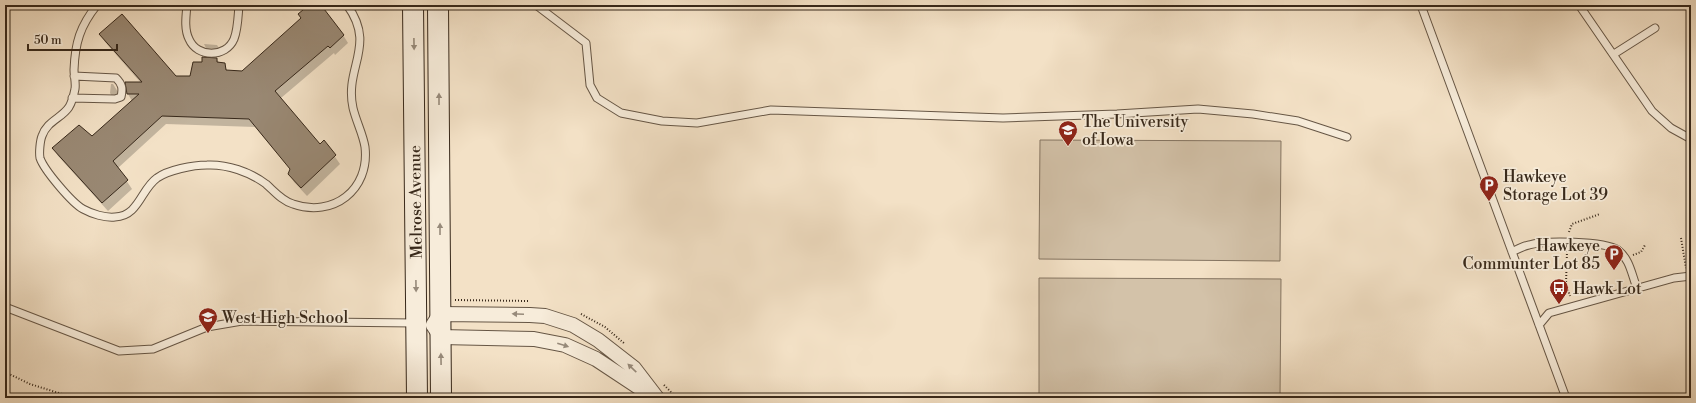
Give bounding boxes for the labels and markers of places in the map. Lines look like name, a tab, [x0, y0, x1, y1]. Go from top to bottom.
place label: The University of Iowa	[1082, 112, 1189, 150]
school or university icon: The University of Iowa	[1057, 119, 1079, 147]
place label: Hawkeye Storage Lot 39	[1503, 167, 1608, 205]
parking icon: Hawkeye Storage Lot 39	[1478, 174, 1500, 202]
place label: Hawkeye Communter Lot 85	[1462, 236, 1600, 274]
parking icon: Hawkeye Communter Lot 85	[1603, 243, 1625, 271]
bus stop icon: Hawk Lot	[1548, 277, 1570, 305]
place label: Hawk Lot	[1573, 279, 1642, 299]
school or university icon: West High School	[197, 306, 219, 334]
place label: West High School	[221, 308, 349, 328]

